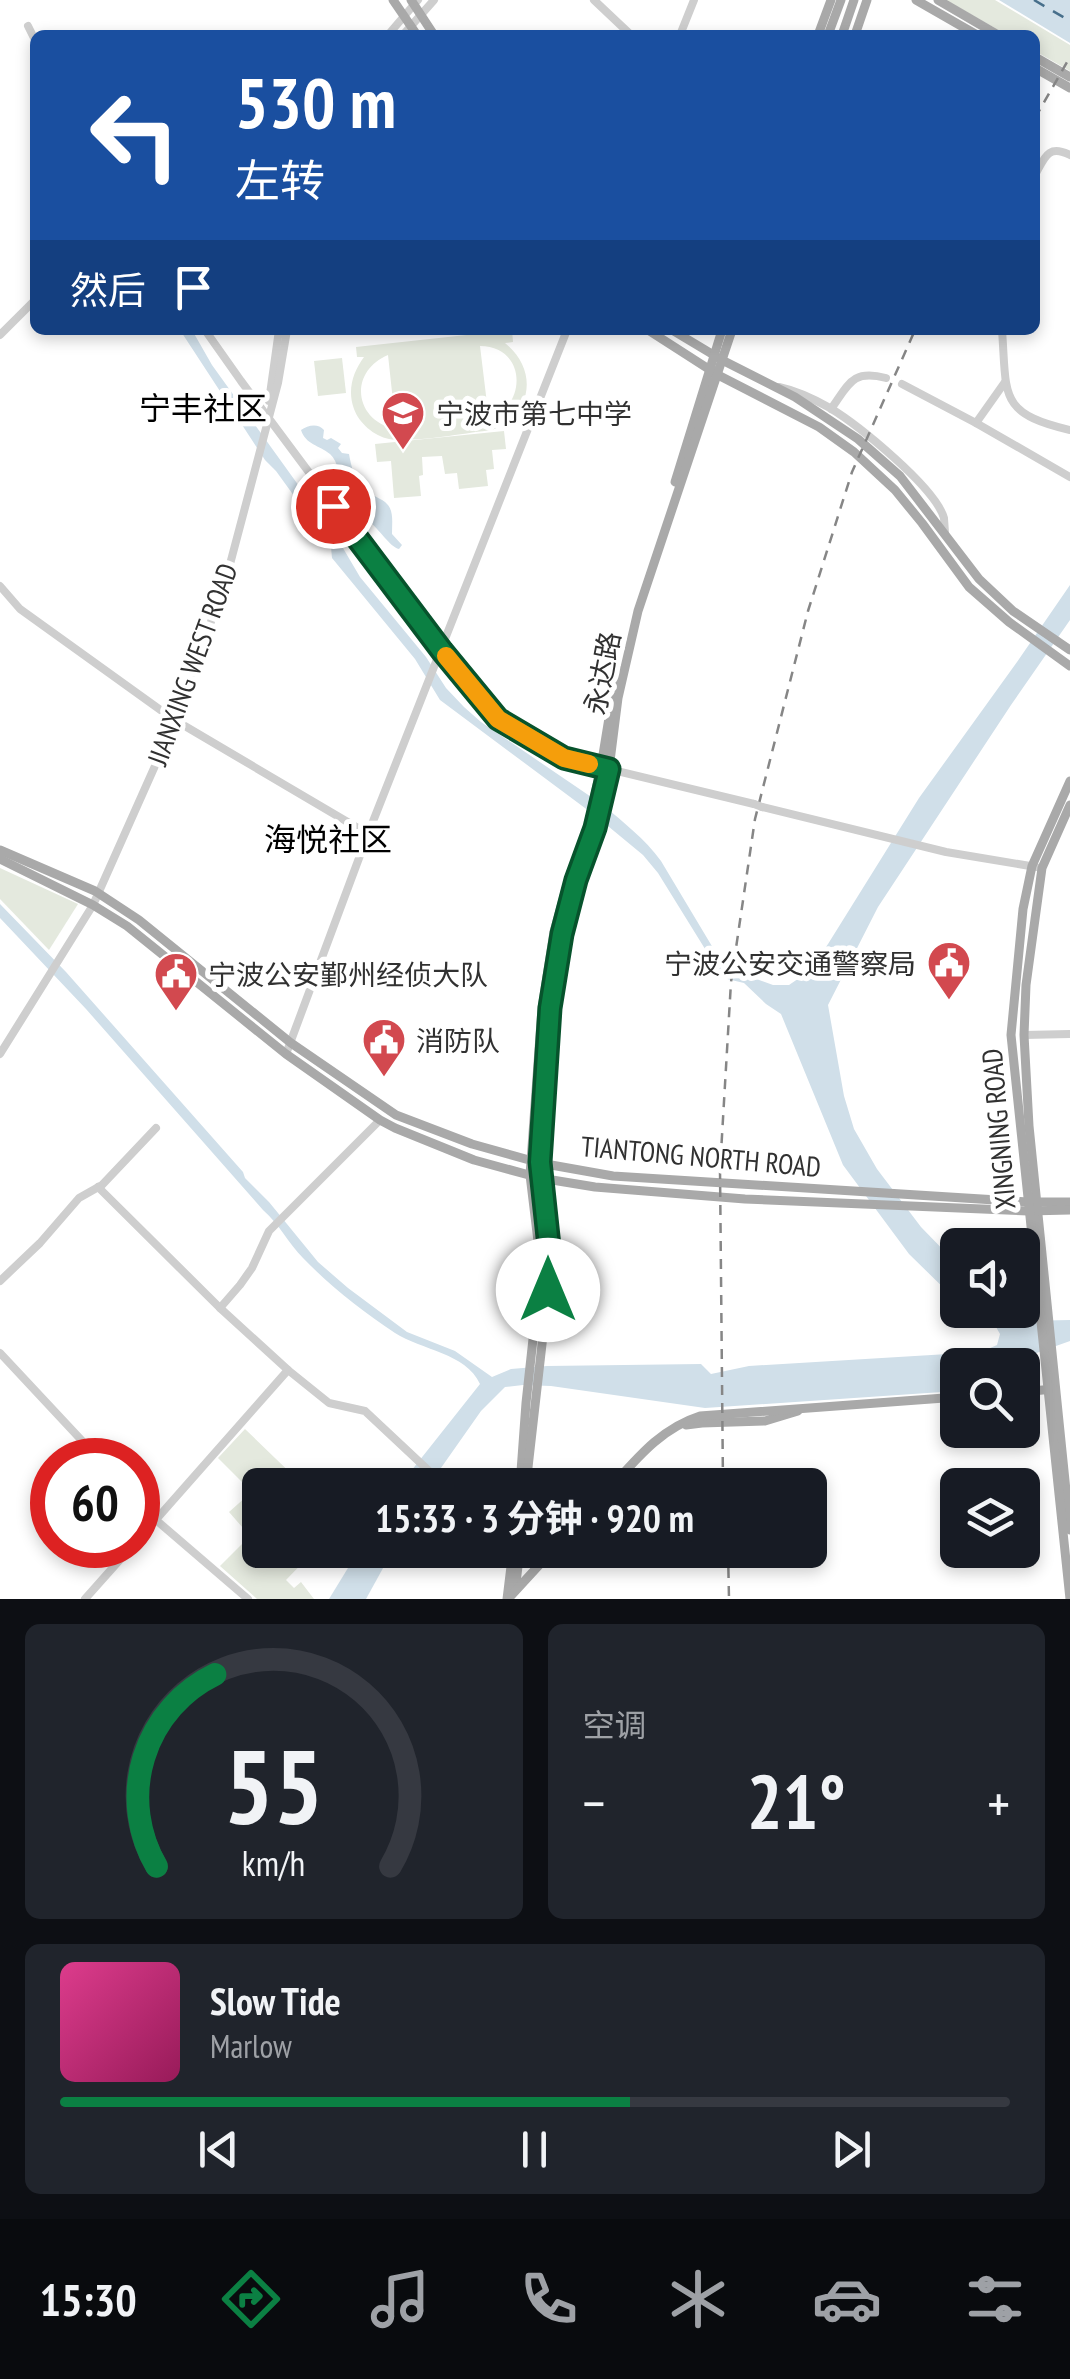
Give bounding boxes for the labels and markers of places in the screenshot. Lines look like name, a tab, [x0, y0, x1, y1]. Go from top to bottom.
school or university icon: 宁波市第七中学	[380, 390, 426, 451]
place label: 宁波市第七中学	[436, 395, 632, 432]
pin	[291, 464, 376, 549]
public building icon: 宁波公安交通警察局	[926, 940, 972, 1001]
place label: 宁波公安交通警察局	[664, 945, 916, 982]
public building icon: 宁波公安鄞州经侦大队	[153, 951, 199, 1012]
place label: 宁波公安鄞州经侦大队	[208, 956, 488, 993]
public building icon: 消防队	[361, 1017, 407, 1078]
place label: 消防队	[416, 1022, 500, 1059]

